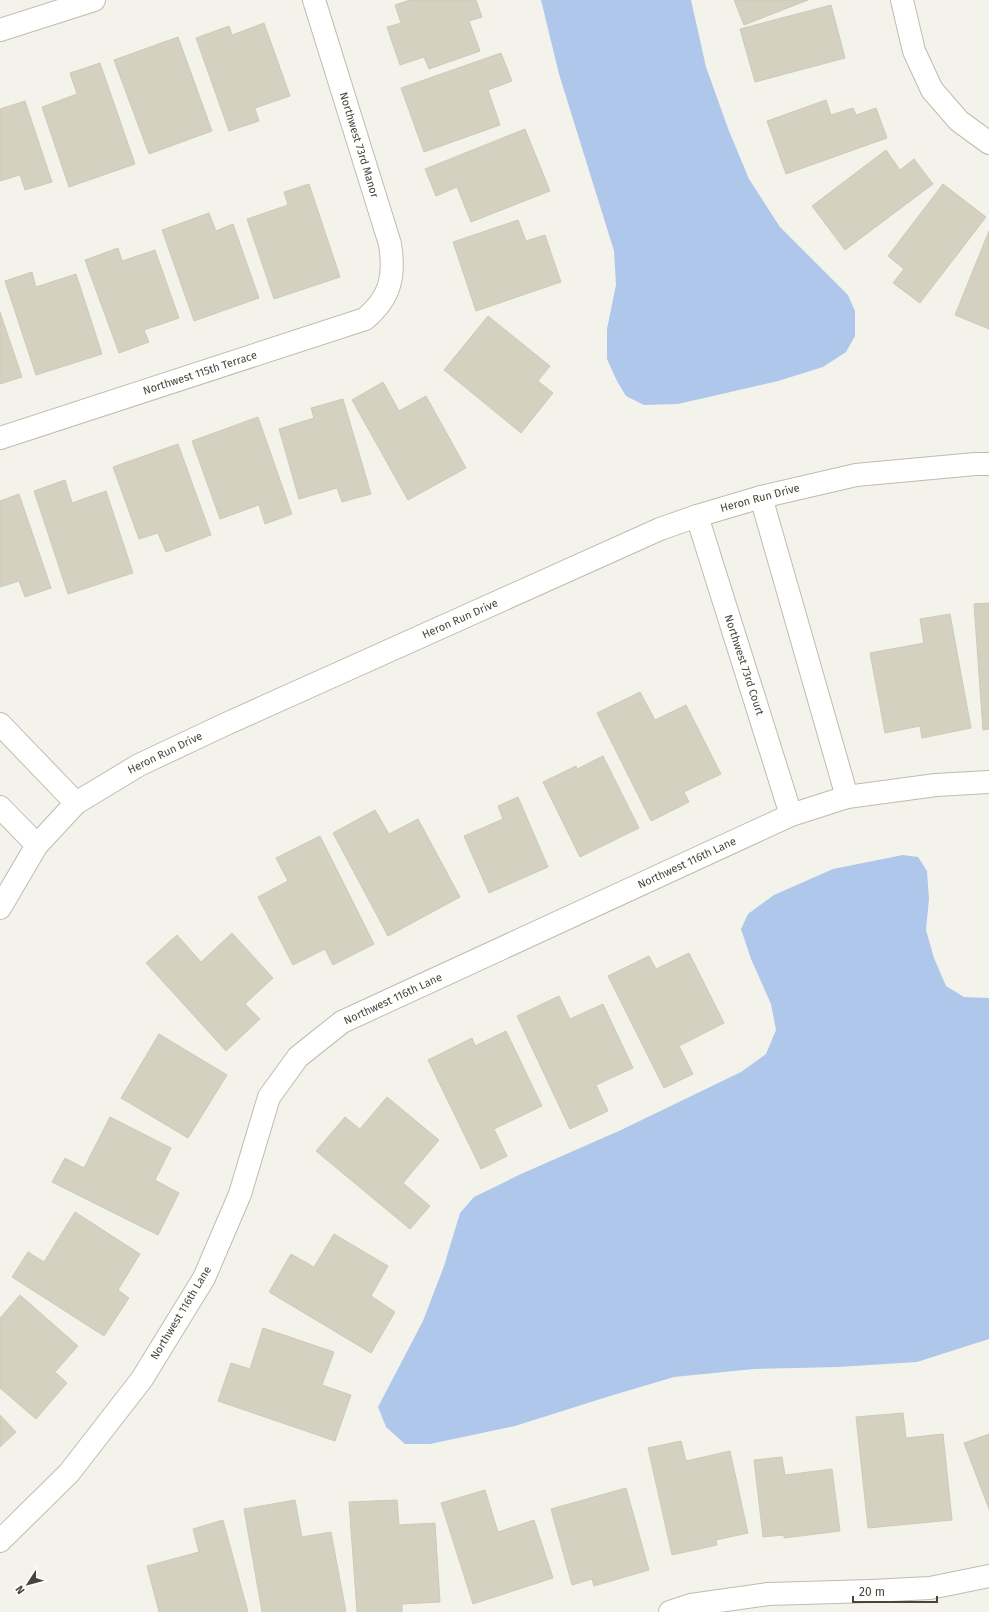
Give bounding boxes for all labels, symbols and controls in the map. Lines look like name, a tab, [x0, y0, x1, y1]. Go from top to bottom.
street label: Northwest 73rd Manor	[337, 91, 381, 200]
street label: Northwest 115th Terrace	[141, 348, 259, 398]
street label: Heron Run Drive	[719, 481, 801, 515]
street label: Heron Run Drive	[420, 597, 500, 641]
street label: Northwest 73rd Court	[722, 613, 766, 717]
street label: Heron Run Drive	[126, 729, 204, 777]
street label: Northwest 116th Lane	[636, 835, 738, 891]
street label: Northwest 116th Lane	[342, 971, 444, 1027]
street label: Northwest 116th Lane	[148, 1264, 214, 1362]
north arrow	[8, 1564, 48, 1604]
scale bar	[853, 1578, 937, 1604]
text: N	[13, 1583, 28, 1596]
text: 20 m	[859, 1585, 885, 1599]

